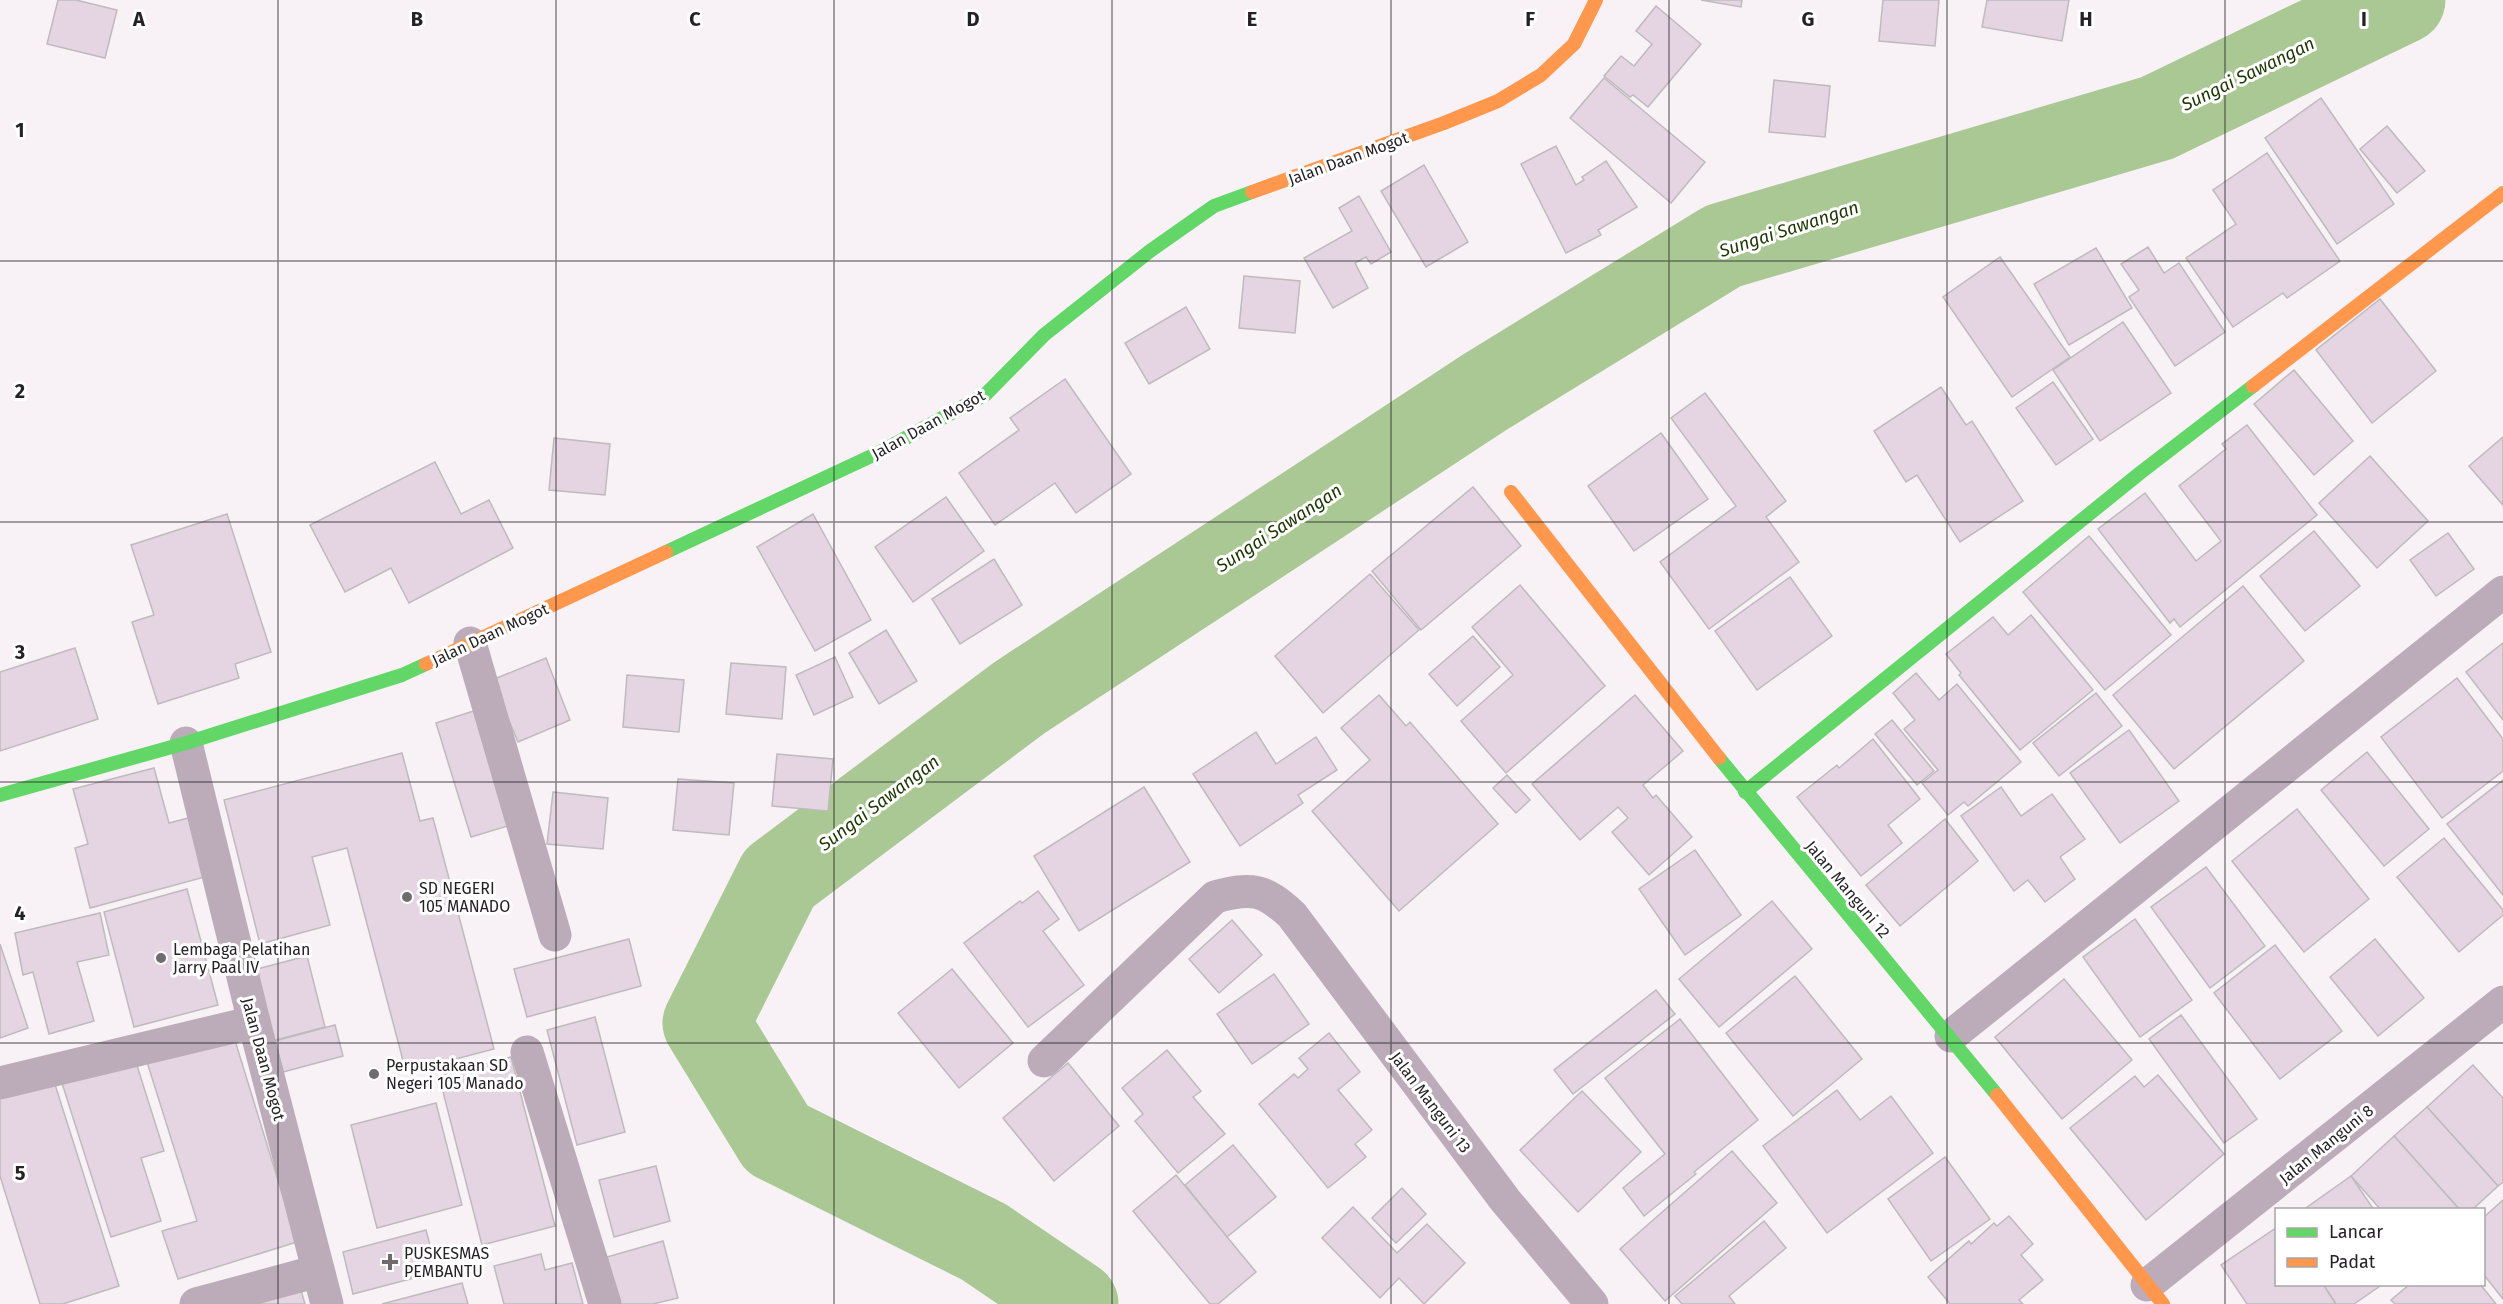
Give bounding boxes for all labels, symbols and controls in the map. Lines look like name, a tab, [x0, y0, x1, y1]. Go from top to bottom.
text: A	[132, 7, 146, 31]
text: B	[411, 7, 423, 31]
text: C	[689, 7, 701, 31]
text: D	[966, 7, 980, 31]
text: E	[1247, 7, 1257, 31]
text: F	[1525, 7, 1535, 31]
text: G	[1802, 7, 1814, 31]
text: H	[2079, 7, 2093, 31]
text: I	[2361, 7, 2367, 31]
water label: Sungai Sawangan	[2177, 32, 2318, 116]
text: 1	[15, 118, 25, 142]
street label: Jalan Daan Mogot	[1286, 128, 1411, 189]
water label: Sungai Sawangan	[1715, 196, 1862, 262]
text: 2	[15, 379, 25, 403]
street label: Jalan Daan Mogot	[868, 385, 988, 463]
water label: Sungai Sawangan	[1211, 479, 1346, 577]
street label: Jalan Daan Mogot	[429, 599, 552, 670]
text: 3	[14, 640, 25, 664]
water label: Sungai Sawangan	[814, 750, 944, 856]
street label: Jalan Manguni 12	[1801, 837, 1894, 942]
place label: SD NEGERI 105 MANADO	[419, 879, 510, 916]
marker: SD NEGERI 105 MANADO	[400, 890, 414, 904]
text: 4	[14, 901, 26, 925]
place label: Lembaga Pelatihan Jarry Paal IV	[173, 940, 310, 977]
marker: Lembaga Pelatihan Jarry Paal IV	[154, 951, 168, 965]
street label: Jalan Daan Mogot	[238, 996, 289, 1123]
street label: Jalan Manguni 13	[1386, 1048, 1475, 1156]
place label: Perpustakaan SD Negeri 105 Manado	[386, 1056, 524, 1093]
marker: Perpustakaan SD Negeri 105 Manado	[367, 1067, 381, 1081]
street label: Jalan Manguni 8	[2276, 1101, 2377, 1188]
text: 5	[15, 1161, 26, 1185]
legend	[2275, 1208, 2485, 1286]
text: Lancar	[2329, 1221, 2383, 1243]
place label: PUSKESMAS PEMBANTU	[404, 1244, 489, 1281]
text: Padat	[2329, 1251, 2376, 1273]
marker: PUSKESMAS PEMBANTU	[381, 1253, 399, 1271]

